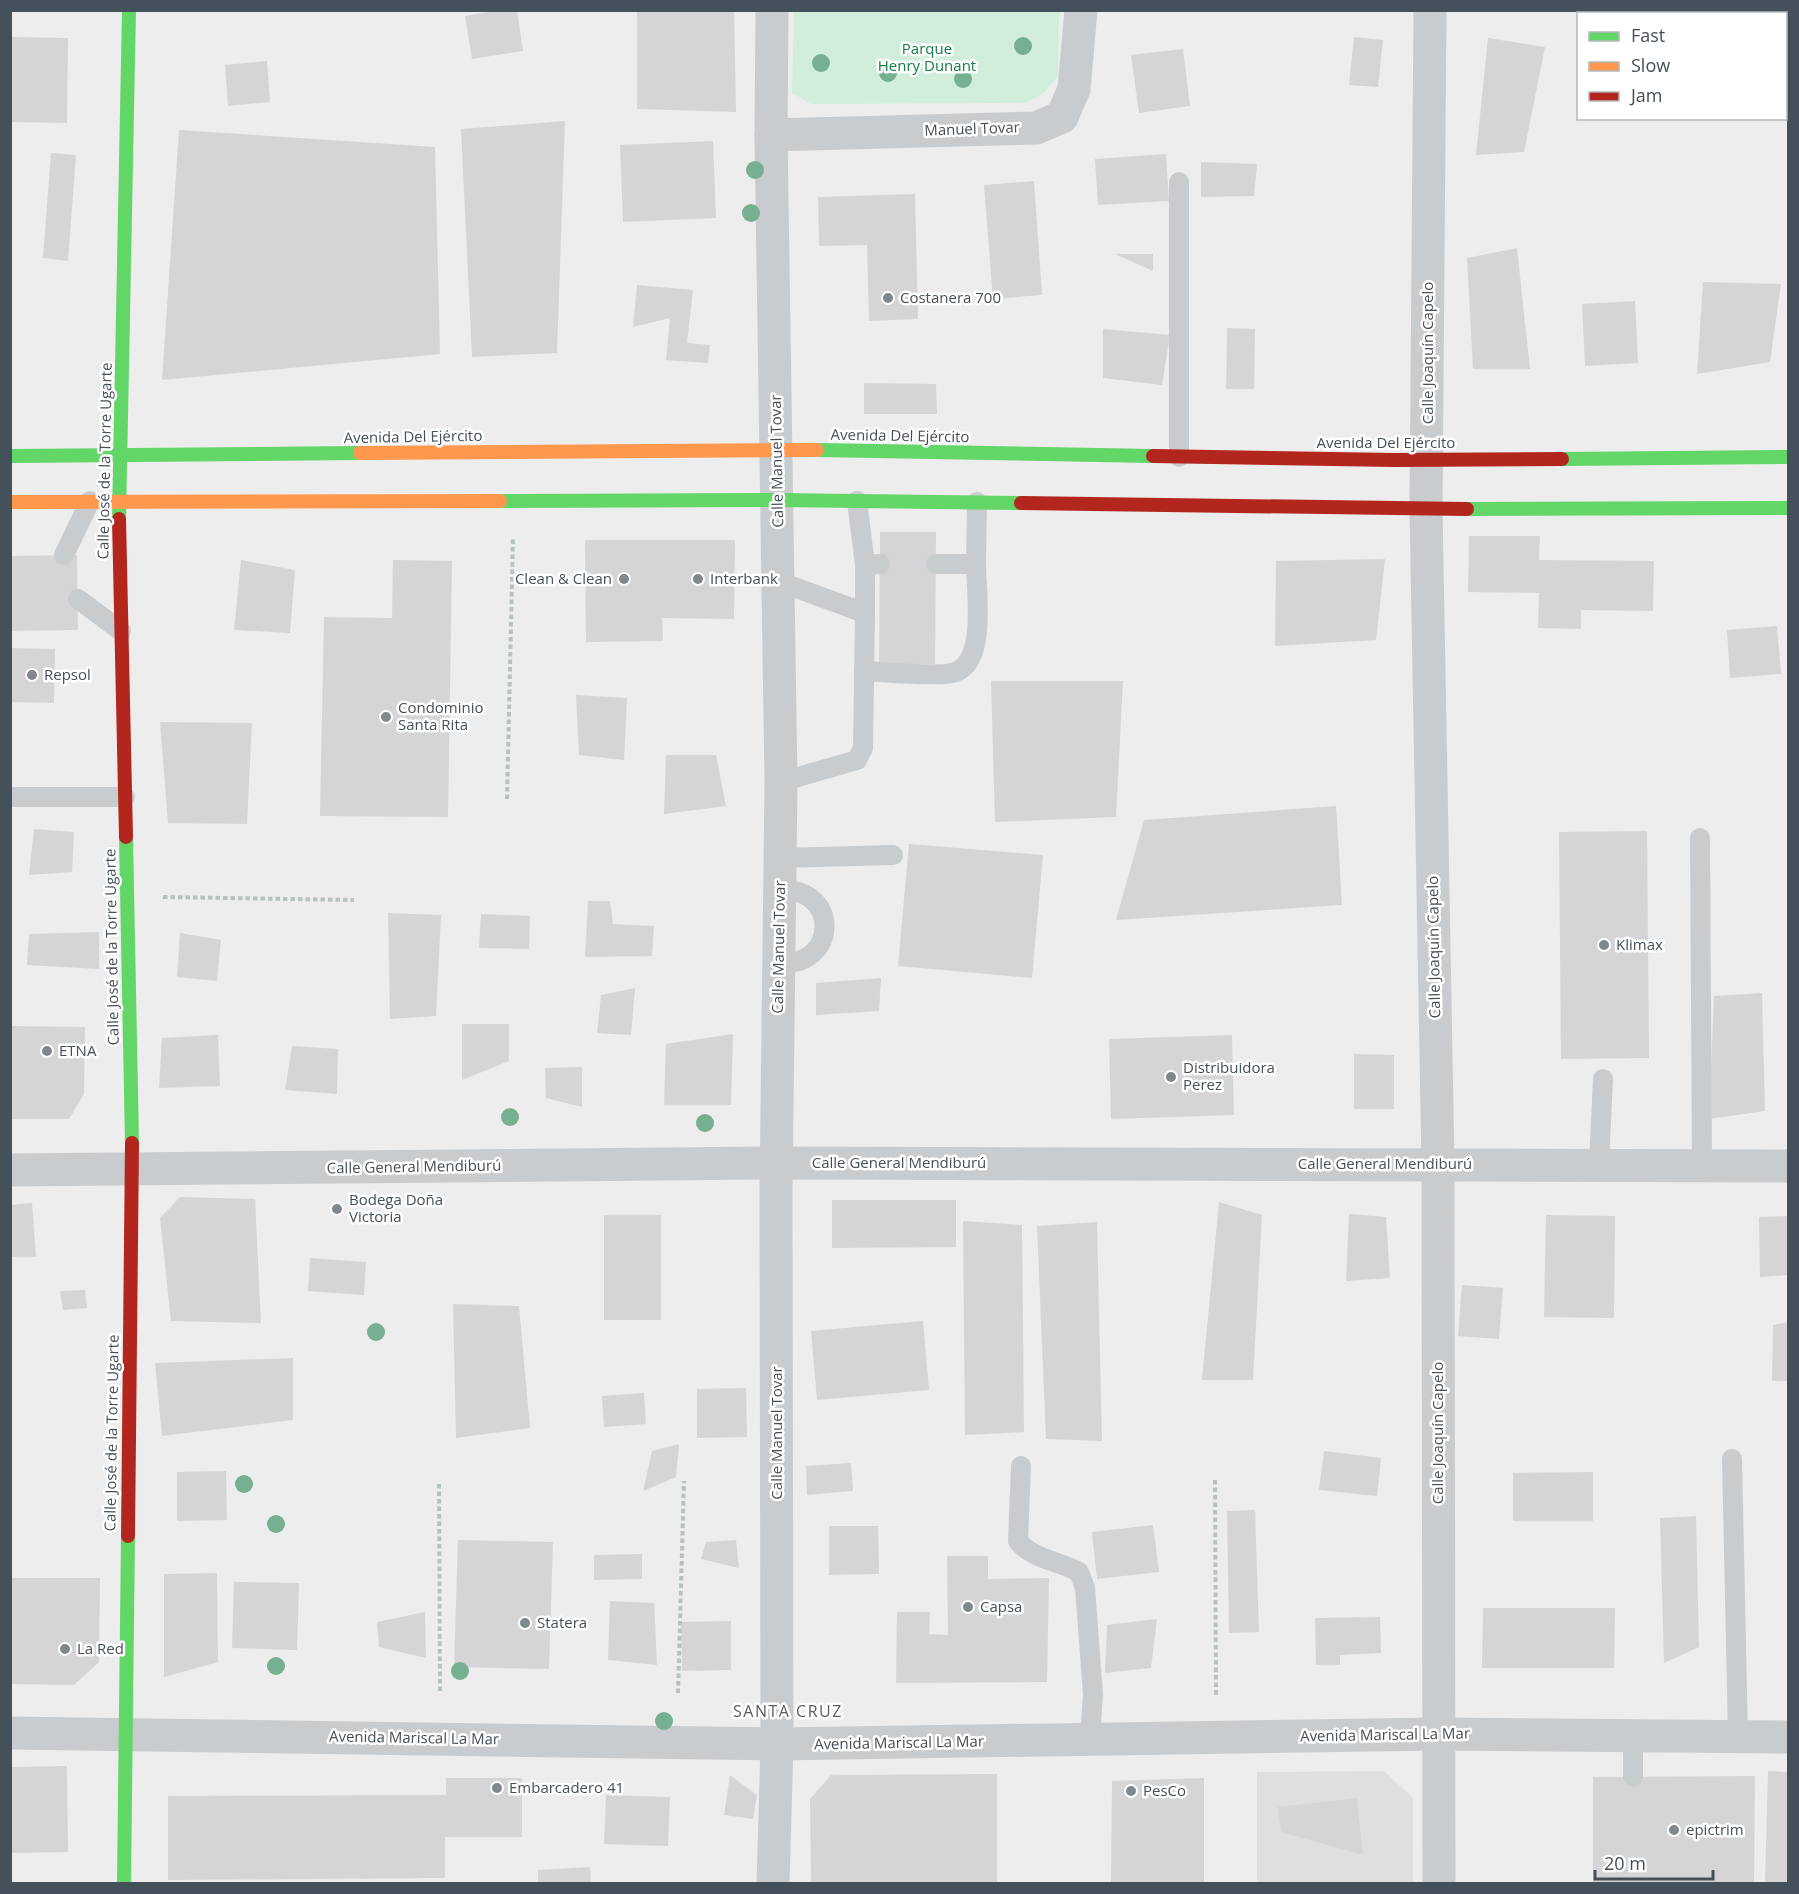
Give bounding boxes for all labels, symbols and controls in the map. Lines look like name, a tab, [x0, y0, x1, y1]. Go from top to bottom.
legend	[1577, 12, 1787, 120]
text: Fast	[1631, 23, 1665, 47]
park label: Parque Henry Dunant	[878, 38, 976, 75]
text: Slow	[1631, 53, 1670, 77]
text: Jam	[1629, 83, 1663, 107]
street label: Manuel Tovar	[924, 116, 1020, 140]
street label: Calle Joaquín Capelo	[1417, 282, 1437, 424]
place label: Costanera 700	[900, 287, 1001, 307]
marker: Costanera 700	[881, 291, 895, 305]
street label: Calle José de la Torre Ugarte	[92, 362, 116, 560]
street label: Calle Manuel Tovar	[765, 394, 787, 528]
street label: Avenida Del Ejército	[830, 424, 970, 446]
street label: Avenida Del Ejército	[343, 425, 483, 447]
street label: Avenida Del Ejército	[1317, 432, 1455, 452]
place label: Clean & Clean	[515, 568, 612, 588]
place label: Interbank	[710, 568, 778, 588]
marker: Clean & Clean	[617, 572, 631, 586]
marker: Interbank	[691, 572, 705, 586]
place label: Repsol	[44, 664, 91, 684]
marker: Repsol	[25, 668, 39, 682]
place label: Condominio Santa Rita	[398, 697, 484, 734]
marker: Condominio Santa Rita	[379, 710, 393, 724]
street label: Calle José de la Torre Ugarte	[99, 848, 123, 1046]
street label: Calle Joaquín Capelo	[1422, 876, 1444, 1018]
street label: Calle Manuel Tovar	[767, 880, 789, 1014]
place label: Klimax	[1616, 934, 1663, 954]
marker: Klimax	[1597, 938, 1611, 952]
place label: ETNA	[59, 1040, 97, 1060]
marker: ETNA	[40, 1044, 54, 1058]
place label: Distribuidora Perez	[1183, 1057, 1275, 1094]
marker: Distribuidora Perez	[1164, 1070, 1178, 1084]
street label: Calle General Mendiburú	[812, 1152, 986, 1172]
street label: Calle General Mendiburú	[1298, 1153, 1472, 1173]
street label: Calle General Mendiburú	[327, 1154, 501, 1178]
place label: Bodega Doña Victoria	[349, 1189, 443, 1226]
marker: Bodega Doña Victoria	[330, 1202, 344, 1216]
street label: Calle José de la Torre Ugarte	[99, 1334, 123, 1532]
street label: Calle Joaquín Capelo	[1427, 1362, 1447, 1504]
street label: Calle Manuel Tovar	[766, 1366, 786, 1500]
place label: Capsa	[980, 1596, 1022, 1616]
marker: Capsa	[961, 1600, 975, 1614]
place label: Statera	[537, 1612, 587, 1632]
marker: Statera	[518, 1616, 532, 1630]
place label: La Red	[77, 1638, 124, 1658]
marker: La Red	[58, 1642, 72, 1656]
district label: SANTA CRUZ	[733, 1700, 843, 1722]
street label: Avenida Mariscal La Mar	[1300, 1723, 1470, 1745]
street label: Avenida Mariscal La Mar	[329, 1726, 499, 1748]
street label: Avenida Mariscal La Mar	[814, 1731, 984, 1753]
place label: Embarcadero 41	[509, 1777, 624, 1797]
place label: PesCo	[1143, 1780, 1186, 1800]
marker: Embarcadero 41	[490, 1781, 504, 1795]
marker: PesCo	[1124, 1784, 1138, 1798]
place label: epictrim	[1686, 1819, 1744, 1839]
marker: epictrim	[1667, 1823, 1681, 1837]
scale bar	[1595, 1843, 1714, 1881]
text: 20 m	[1604, 1851, 1646, 1875]

